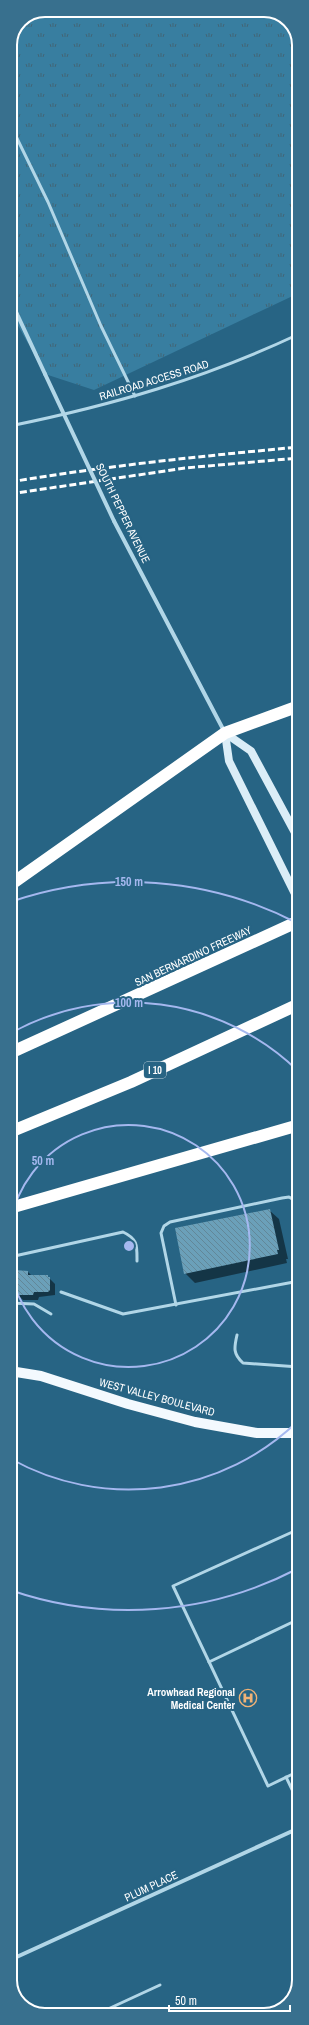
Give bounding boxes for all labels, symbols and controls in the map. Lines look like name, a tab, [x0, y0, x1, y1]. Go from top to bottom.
street label: RAILROAD ACCESS ROAD	[98, 357, 210, 403]
street label: SOUTH PEPPER AVENUE	[93, 461, 153, 565]
text: 150 m	[115, 874, 143, 890]
street label: SAN BERNARDINO FREEWAY	[132, 923, 254, 989]
text: 100 m	[115, 995, 143, 1011]
road number: I 10	[144, 1062, 166, 1078]
text: 50 m	[32, 1153, 54, 1169]
centre of rings	[122, 1239, 136, 1253]
street label: WEST VALLEY BOULEVARD	[98, 1375, 216, 1419]
place label: Arrowhead Regional Medical Center	[147, 1685, 235, 1712]
hospital icon: Arrowhead Regional Medical Center	[238, 1688, 258, 1708]
street label: PLUM PLACE	[122, 1868, 180, 1904]
scale bar	[169, 1987, 290, 2013]
text: 50 m	[175, 1993, 197, 2009]

